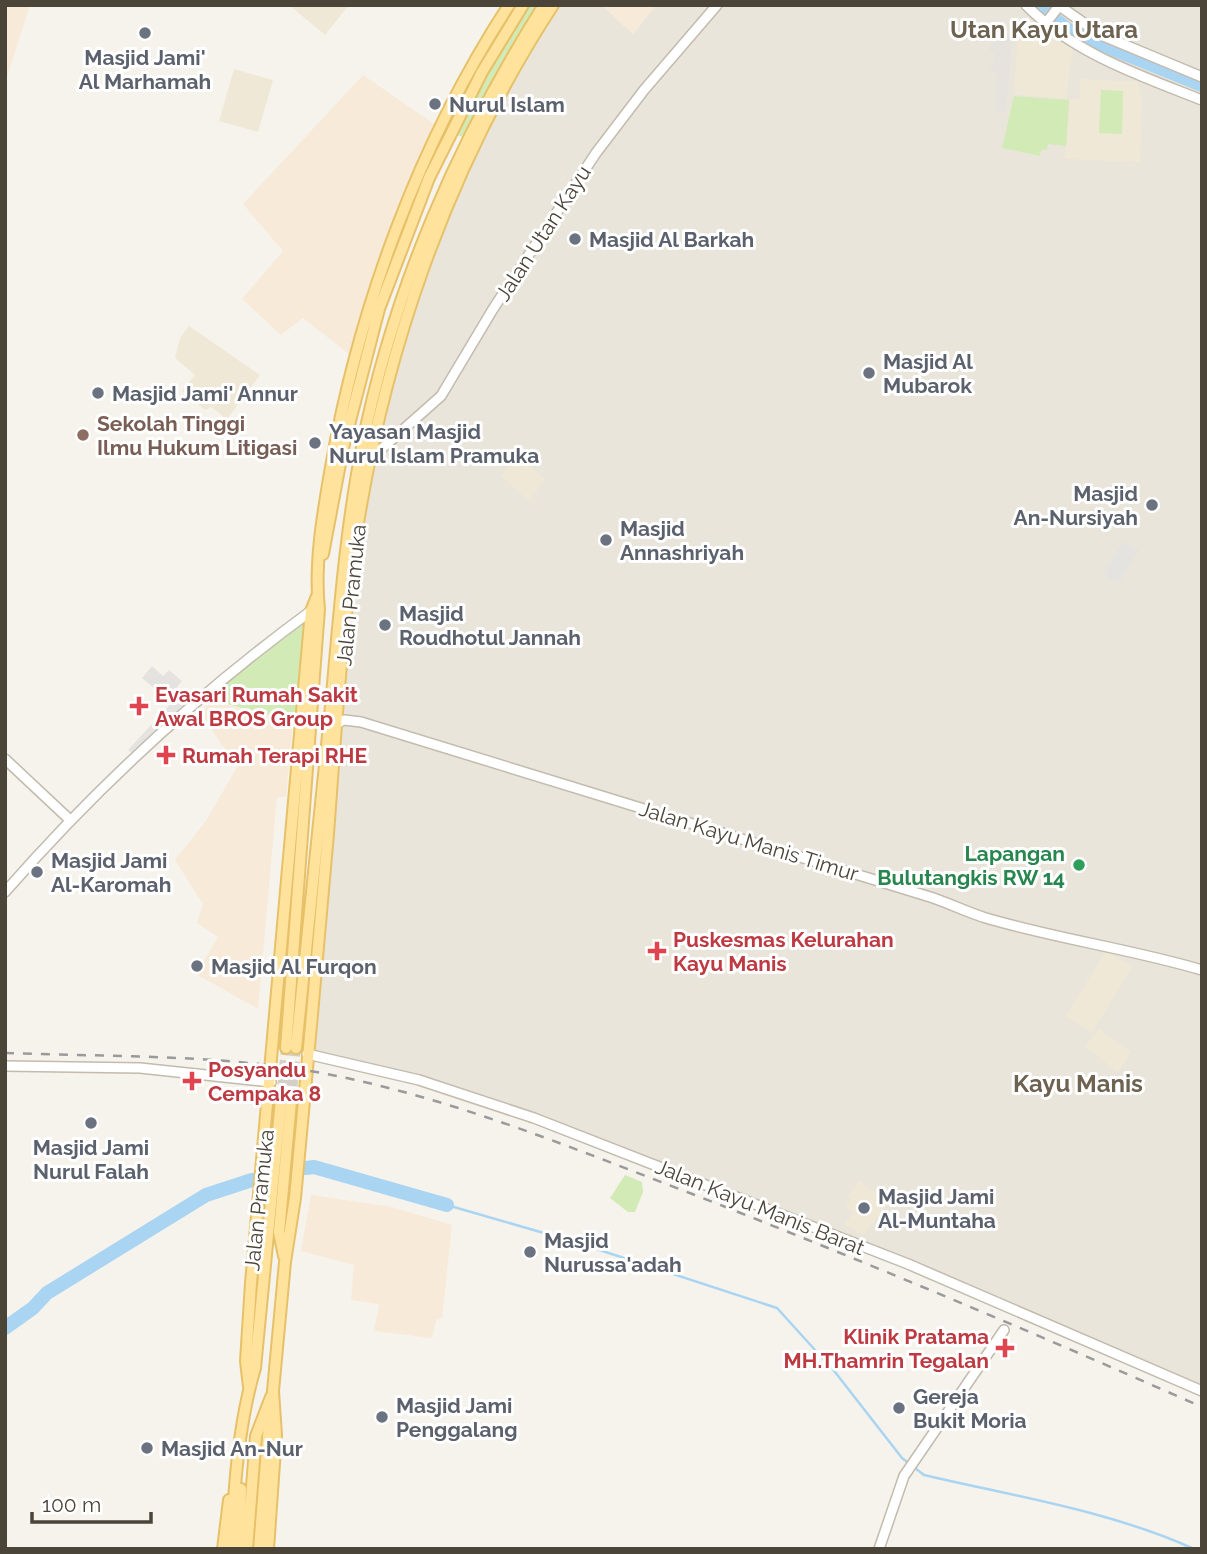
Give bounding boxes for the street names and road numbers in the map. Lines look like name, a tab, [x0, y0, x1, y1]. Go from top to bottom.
street label: Jalan Utan Kayu	[490, 161, 596, 305]
street label: Jalan Pramuka	[331, 523, 371, 667]
street label: Jalan Kayu Manis Timur	[636, 796, 862, 886]
street label: Jalan Pramuka	[239, 1128, 279, 1272]
street label: Jalan Kayu Manis Barat	[652, 1154, 868, 1260]

